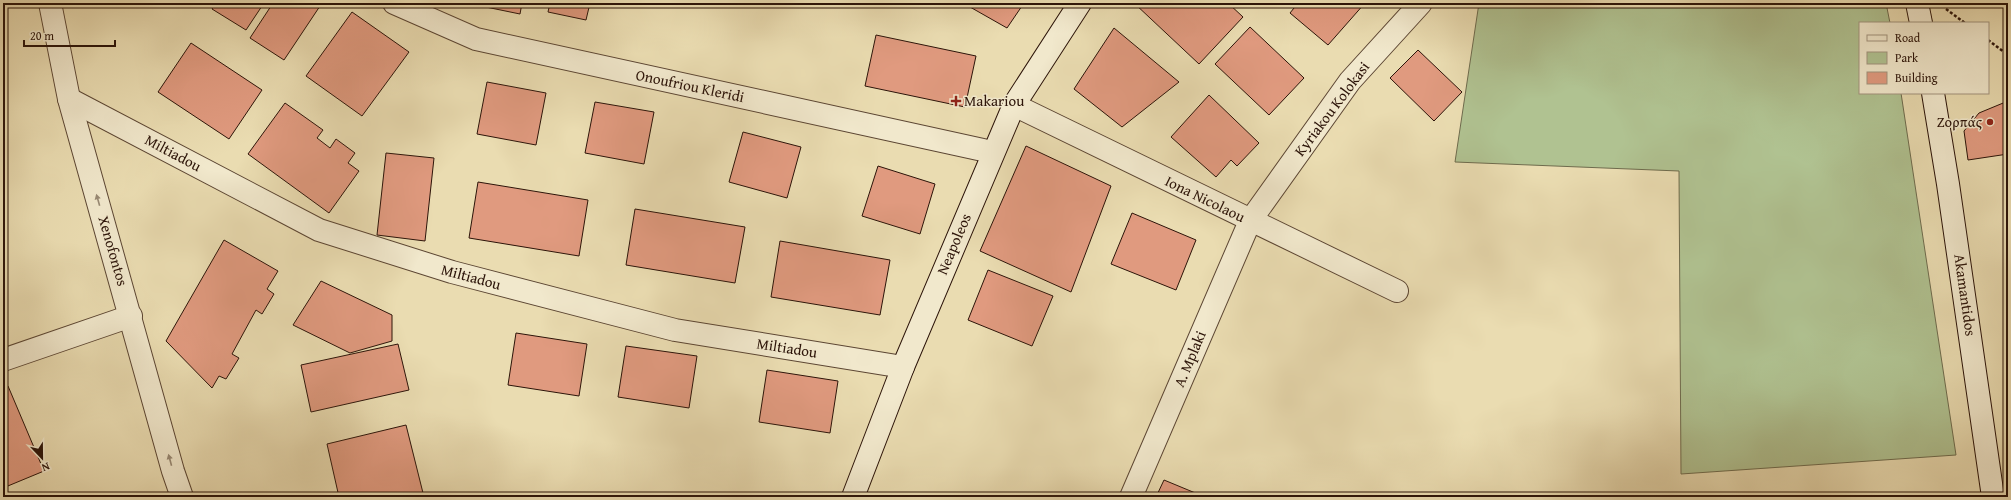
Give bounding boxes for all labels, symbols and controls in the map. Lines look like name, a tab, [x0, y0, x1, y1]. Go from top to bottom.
scale bar	[24, 22, 115, 48]
legend	[1859, 22, 1989, 94]
text: 20 m	[30, 27, 54, 44]
text: Road	[1895, 29, 1921, 46]
text: Park	[1895, 49, 1919, 66]
street label: Kyriakou Kolokasi	[1289, 57, 1374, 160]
street label: Onoufriou Kleridi	[634, 64, 746, 107]
text: Building	[1895, 69, 1938, 86]
place label: Makariou	[964, 90, 1025, 111]
marker: Makariou	[951, 96, 961, 106]
place label: Ζορπάς	[1937, 111, 1983, 132]
marker: Ζορπάς	[1985, 117, 1995, 127]
street label: Miltiadou	[141, 129, 206, 177]
street label: Iona Nicolaou	[1162, 170, 1249, 227]
one-way arrow	[95, 194, 101, 206]
street label: Neapoleos	[931, 210, 976, 278]
street label: Xenofontos	[93, 213, 134, 289]
street label: Akamantidos	[1949, 253, 1982, 337]
street label: Miltiadou	[439, 258, 504, 295]
street label: A. Mplaki	[1168, 327, 1211, 390]
street label: Miltiadou	[755, 332, 820, 363]
north arrow	[22, 438, 62, 478]
one-way arrow	[167, 454, 173, 466]
text: N	[39, 458, 52, 476]

